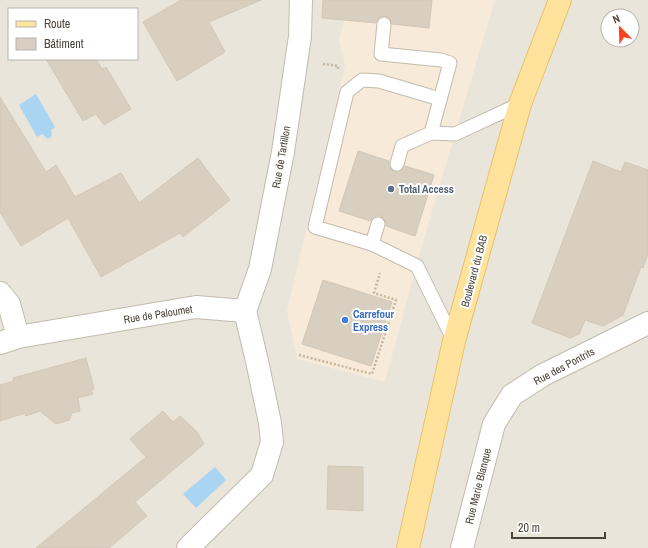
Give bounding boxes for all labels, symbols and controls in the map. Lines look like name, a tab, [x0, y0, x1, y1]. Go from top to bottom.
legend	[8, 8, 138, 60]
north arrow	[600, 8, 640, 48]
text: N	[610, 11, 622, 27]
text: Route	[44, 16, 70, 32]
text: Bâtiment	[44, 36, 84, 52]
street label: Rue de Tartillon	[269, 125, 293, 189]
place label: Total Access	[399, 182, 454, 196]
marker: Total Access	[386, 184, 396, 194]
street label: Boulevard du BAB	[458, 234, 490, 308]
street label: Rue de Paloumet	[122, 302, 194, 326]
place label: Carrefour Express	[353, 307, 395, 334]
marker: Carrefour Express	[340, 315, 350, 325]
street label: Rue des Pontrits	[531, 344, 597, 388]
street label: Rue Marie Blanque	[462, 447, 494, 525]
scale bar	[512, 514, 605, 540]
text: 20 m	[518, 520, 540, 536]

